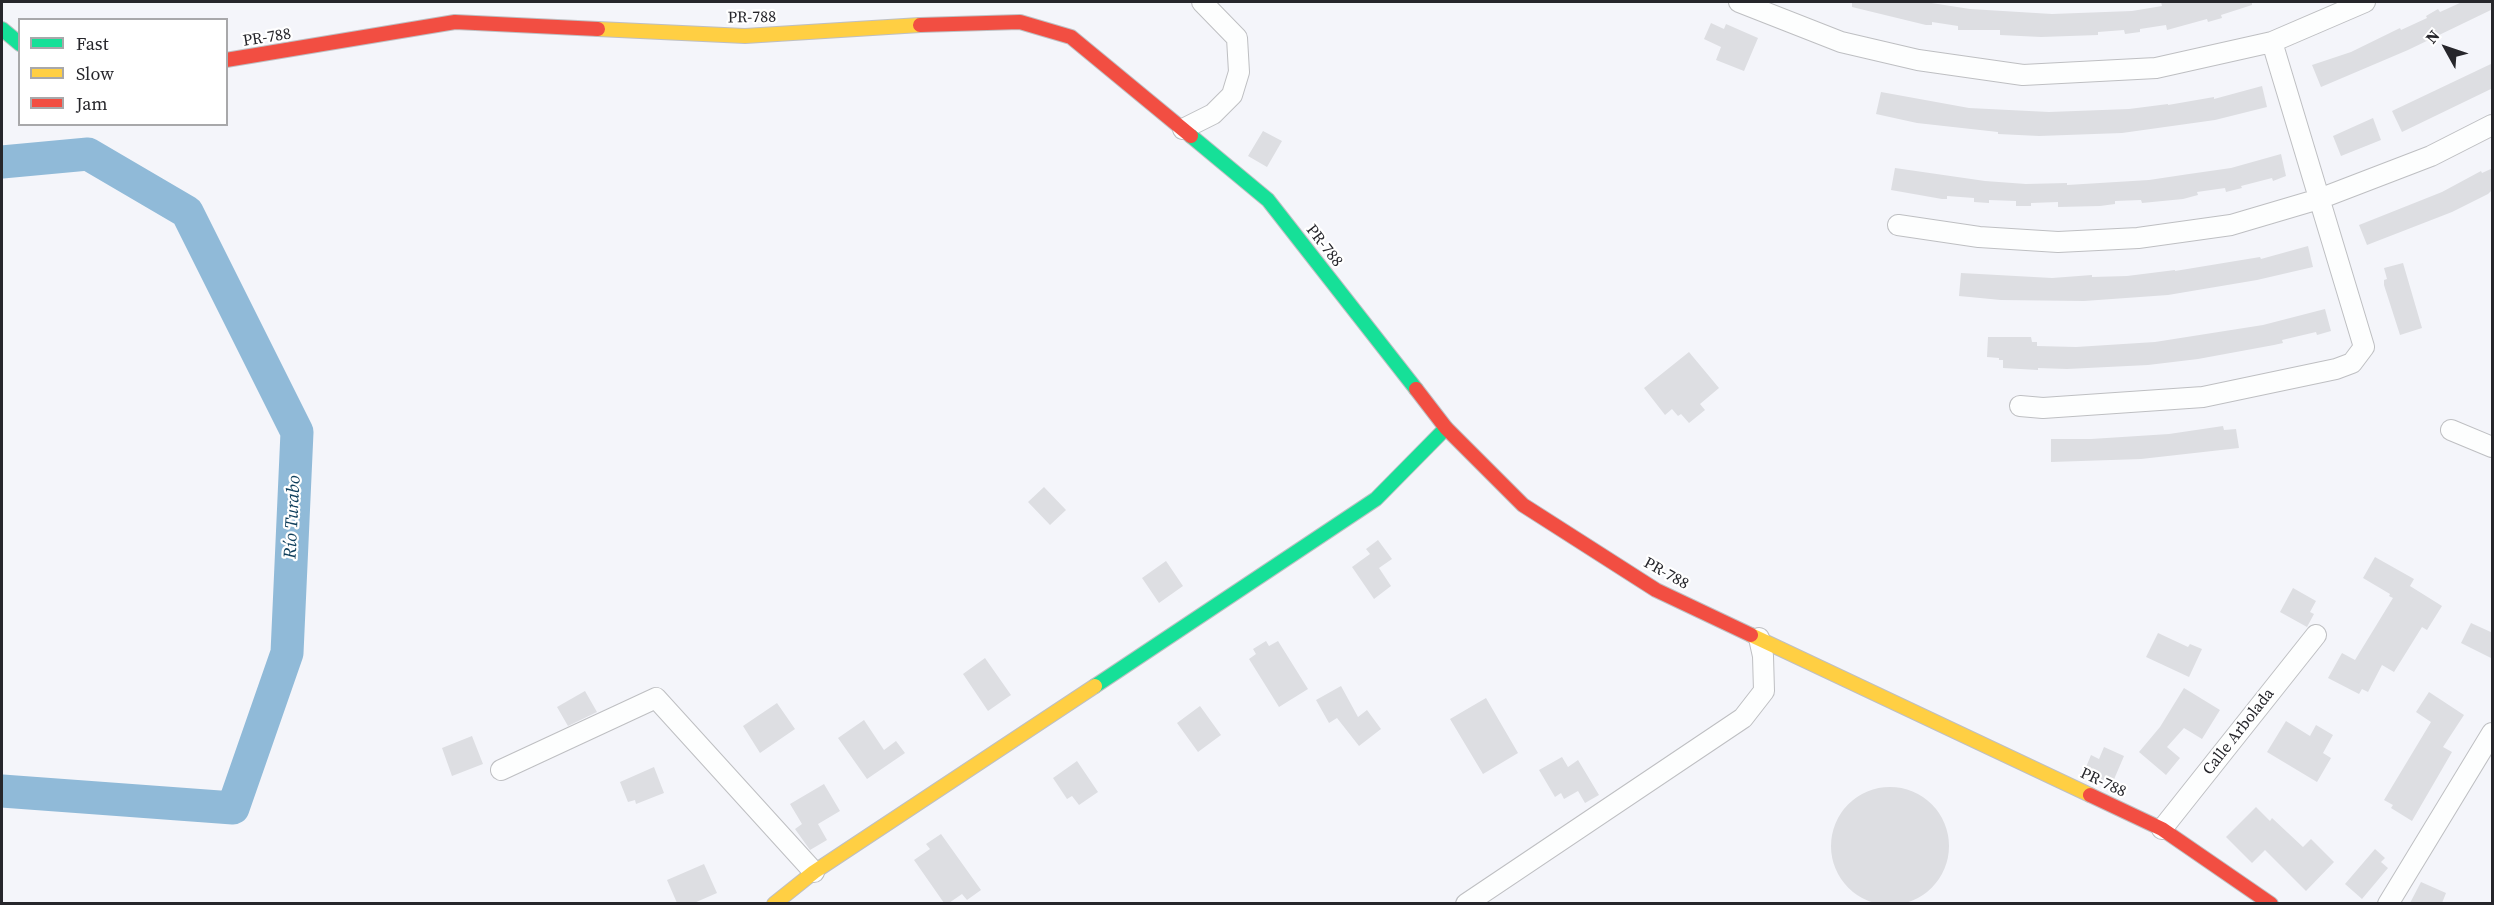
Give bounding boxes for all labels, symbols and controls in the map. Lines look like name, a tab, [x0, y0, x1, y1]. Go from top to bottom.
street label: PR-788	[728, 8, 776, 28]
legend	[18, 18, 228, 126]
north arrow	[2416, 18, 2476, 78]
street label: PR-788	[242, 25, 292, 51]
text: N	[2420, 25, 2444, 48]
text: Fast	[76, 31, 109, 56]
text: Slow	[76, 61, 114, 86]
text: Jam	[76, 91, 108, 116]
street label: PR-788	[1302, 221, 1346, 271]
water label: Río Turabo	[280, 475, 306, 559]
street label: PR-788	[1640, 554, 1692, 594]
street label: Calle Arbolada	[2199, 685, 2279, 779]
street label: PR-788	[2077, 764, 2129, 802]

